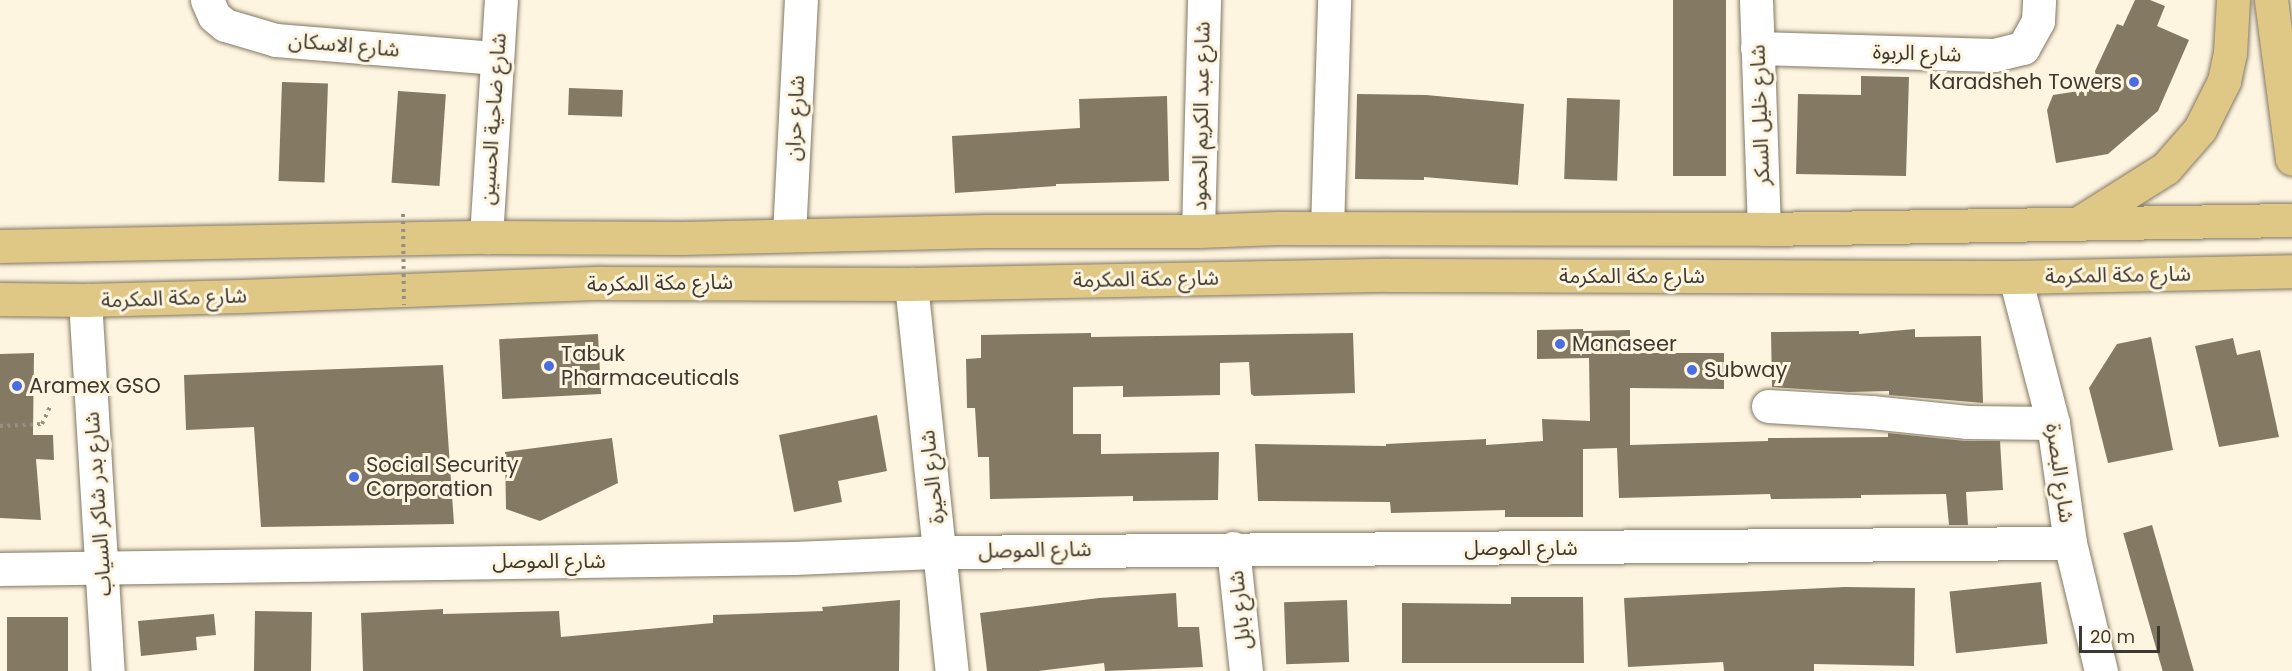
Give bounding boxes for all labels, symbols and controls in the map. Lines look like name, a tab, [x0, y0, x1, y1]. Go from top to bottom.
street label: شارع عبد الكريم الحمود	[1187, 21, 1215, 211]
street label: شارع الاسكان	[287, 28, 401, 62]
street label: شارع ضاحية الحسين	[474, 32, 512, 206]
street label: شارع الربوة	[1872, 39, 1962, 67]
street label: شارع خليل السكر	[1745, 44, 1775, 186]
place label: Karadsheh Towers	[1929, 69, 2122, 95]
street label: شارع حران	[780, 74, 810, 162]
marker: Karadsheh Towers	[2127, 75, 2141, 89]
street label: شارع مكة المكرمة	[2045, 261, 2191, 289]
street label: شارع مكة المكرمة	[1559, 263, 1705, 289]
street label: شارع مكة المكرمة	[1073, 265, 1219, 293]
street label: شارع مكة المكرمة	[587, 269, 733, 297]
street label: شارع مكة المكرمة	[101, 283, 247, 313]
place label: Manaseer	[1572, 331, 1677, 357]
marker: Manaseer	[1553, 337, 1567, 351]
place label: Tabuk Pharmaceuticals	[561, 341, 740, 391]
place label: Subway	[1704, 357, 1787, 383]
marker: Tabuk Pharmaceuticals	[542, 359, 556, 373]
marker: Subway	[1685, 363, 1699, 377]
place label: Aramex GSO	[29, 373, 161, 399]
marker: Aramex GSO	[10, 379, 24, 393]
street label: شارع بدر شاكر السياب	[79, 411, 117, 597]
street label: شارع البصرة	[2041, 422, 2079, 524]
street label: شارع الحيرة	[915, 429, 949, 525]
place label: Social Security Corporation	[366, 452, 519, 502]
marker: Social Security Corporation	[347, 470, 361, 484]
street label: شارع الموصل	[1464, 535, 1578, 561]
street label: شارع الموصل	[978, 536, 1092, 564]
street label: شارع الموصل	[492, 548, 606, 574]
street label: شارع بابل	[1223, 569, 1257, 651]
scale bar	[2082, 614, 2163, 652]
text: 20 m	[2090, 624, 2135, 649]

